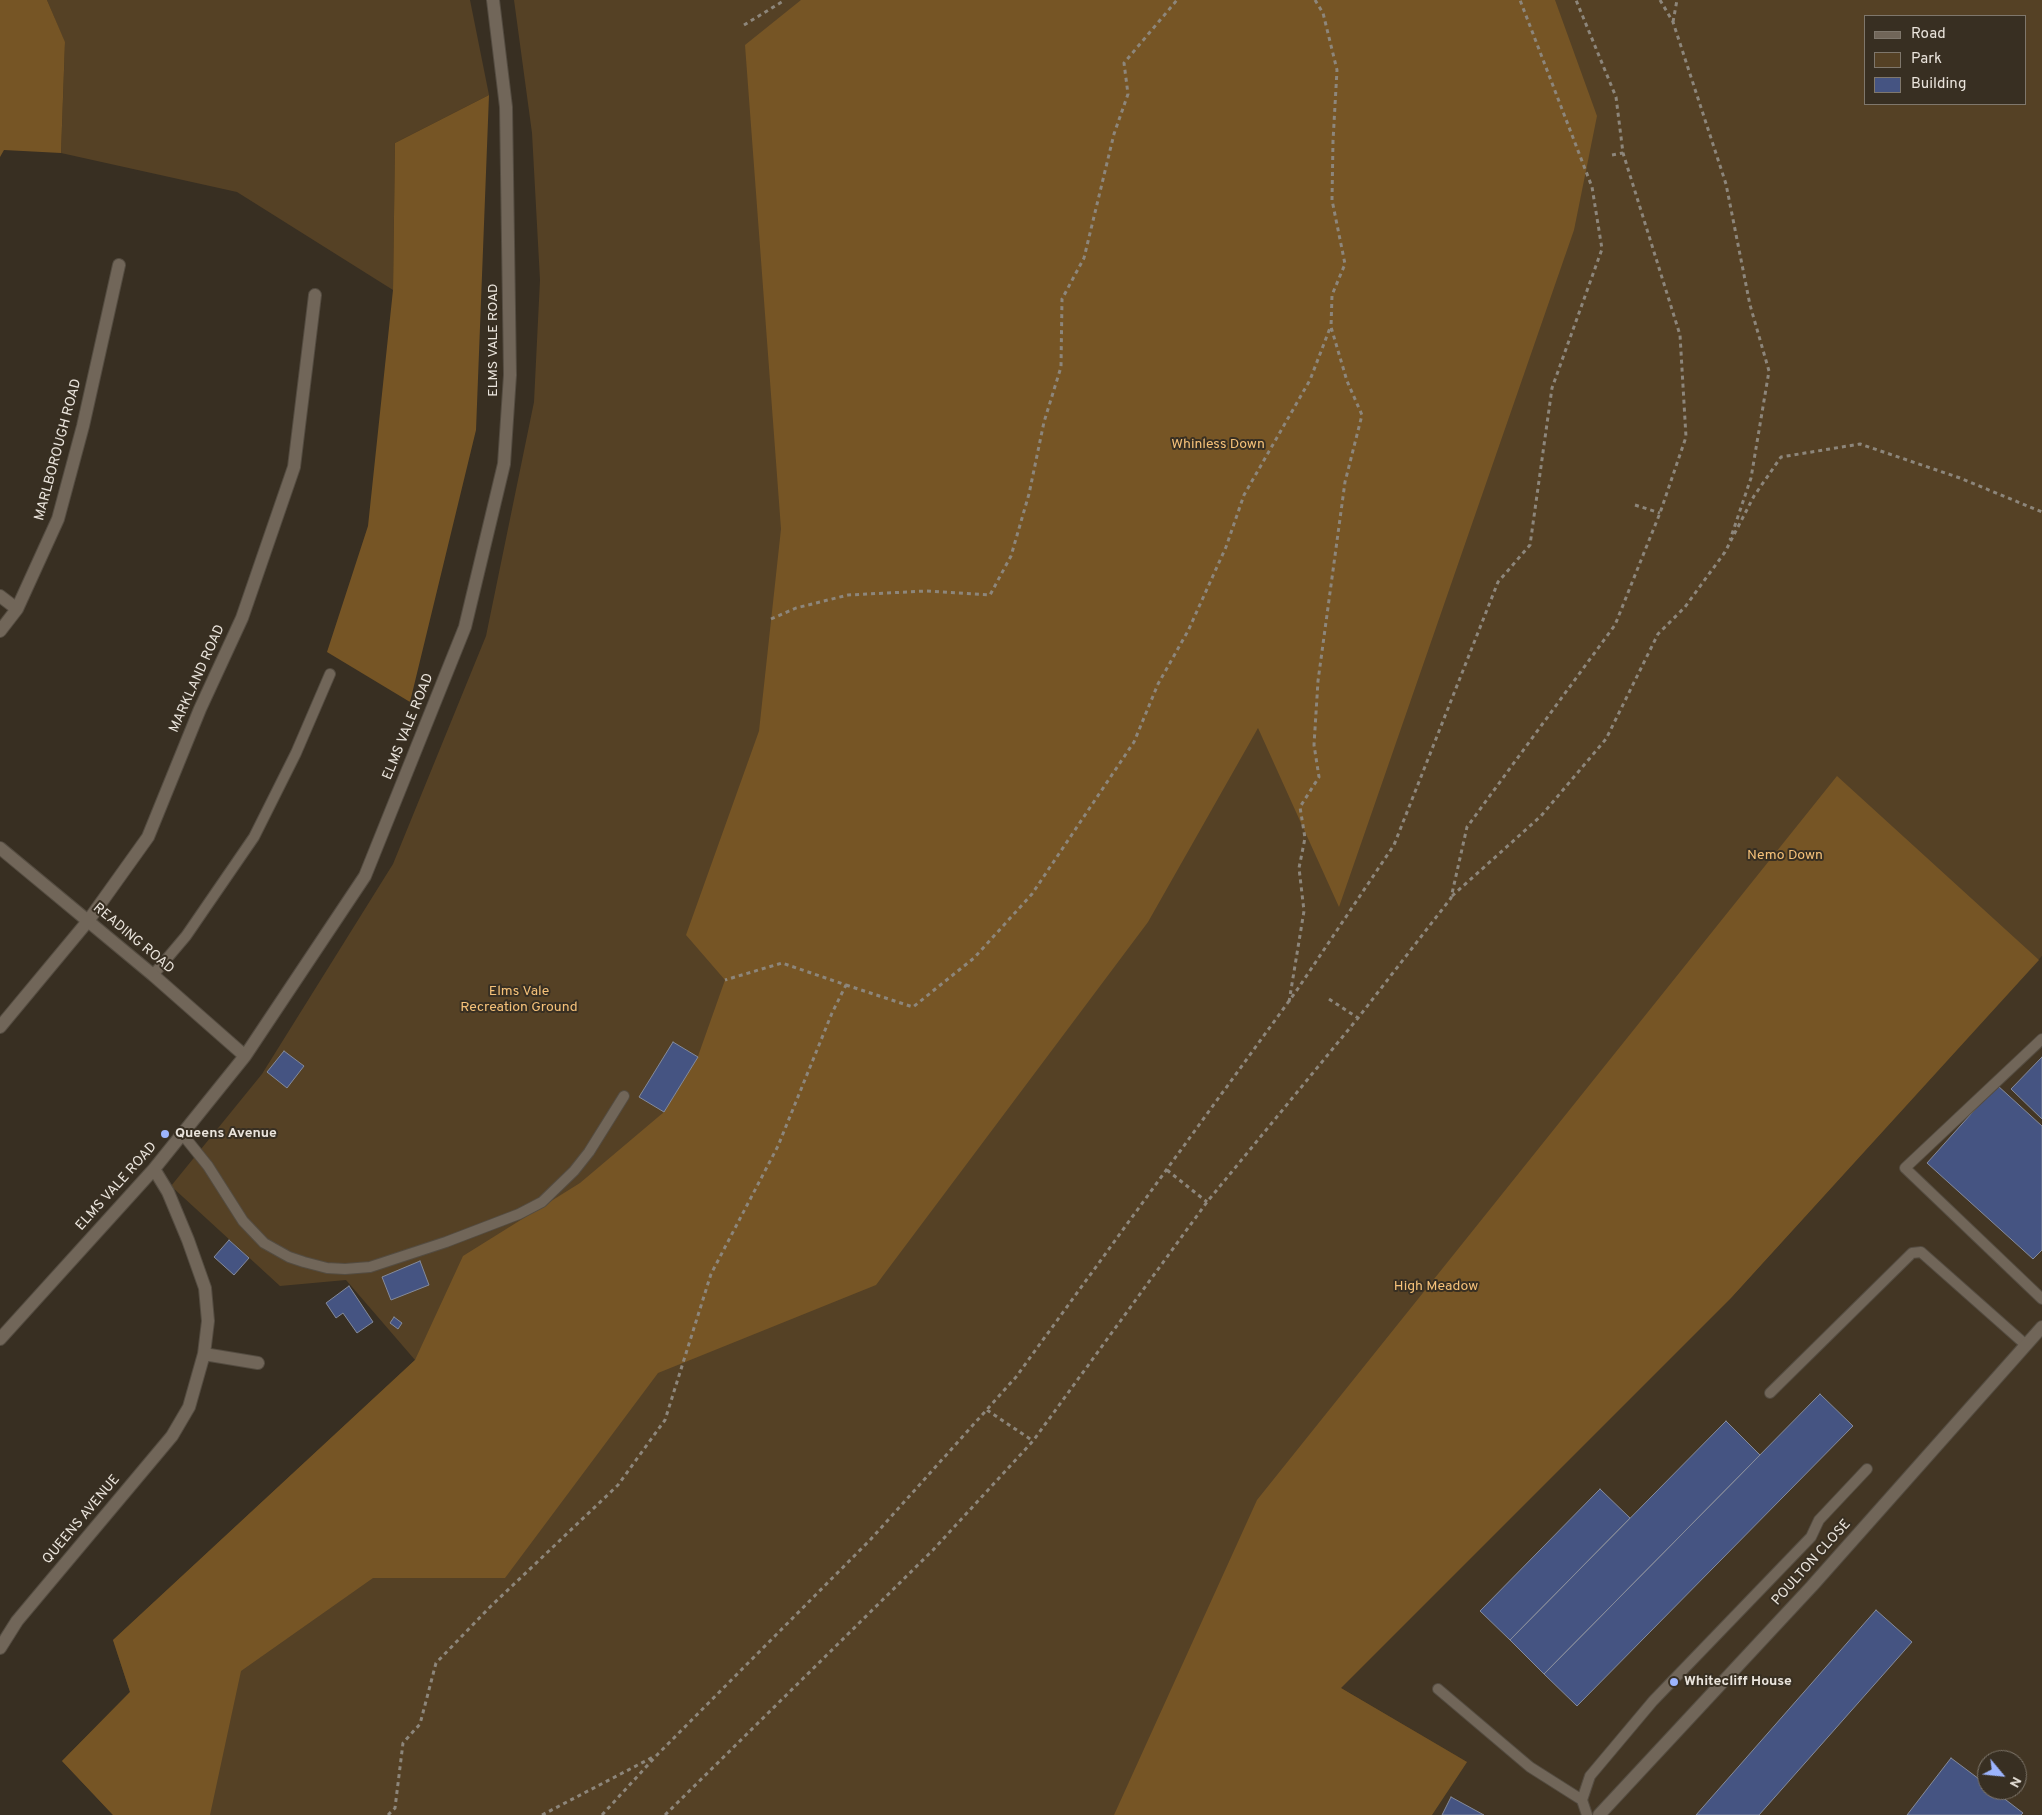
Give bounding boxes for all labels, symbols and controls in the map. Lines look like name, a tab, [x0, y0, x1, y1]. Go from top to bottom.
legend	[1864, 15, 2027, 105]
text: Road	[1911, 25, 1946, 44]
text: Park	[1911, 50, 1942, 69]
text: Building	[1911, 75, 1966, 94]
street label: ELMS VALE ROAD	[486, 283, 502, 397]
street label: MARLBOROUGH ROAD	[32, 377, 86, 523]
park label: Whinless Down	[1171, 437, 1265, 453]
street label: MARKLAND ROAD	[167, 622, 229, 736]
street label: ELMS VALE ROAD	[380, 671, 438, 783]
park label: Nemo Down	[1747, 848, 1823, 864]
street label: READING ROAD	[89, 900, 177, 978]
park label: Elms Vale Recreation Ground	[460, 984, 578, 1016]
place label: Queens Avenue	[175, 1126, 277, 1142]
marker: Queens Avenue	[159, 1128, 171, 1140]
street label: ELMS VALE ROAD	[73, 1139, 161, 1235]
park label: High Meadow	[1394, 1279, 1478, 1295]
street label: QUEENS AVENUE	[40, 1472, 124, 1568]
street label: POULTON CLOSE	[1769, 1516, 1855, 1610]
place label: Whitecliff House	[1684, 1674, 1792, 1690]
marker: Whitecliff House	[1668, 1676, 1680, 1688]
north arrow	[1977, 1750, 2027, 1800]
text: N	[2005, 1773, 2025, 1790]

